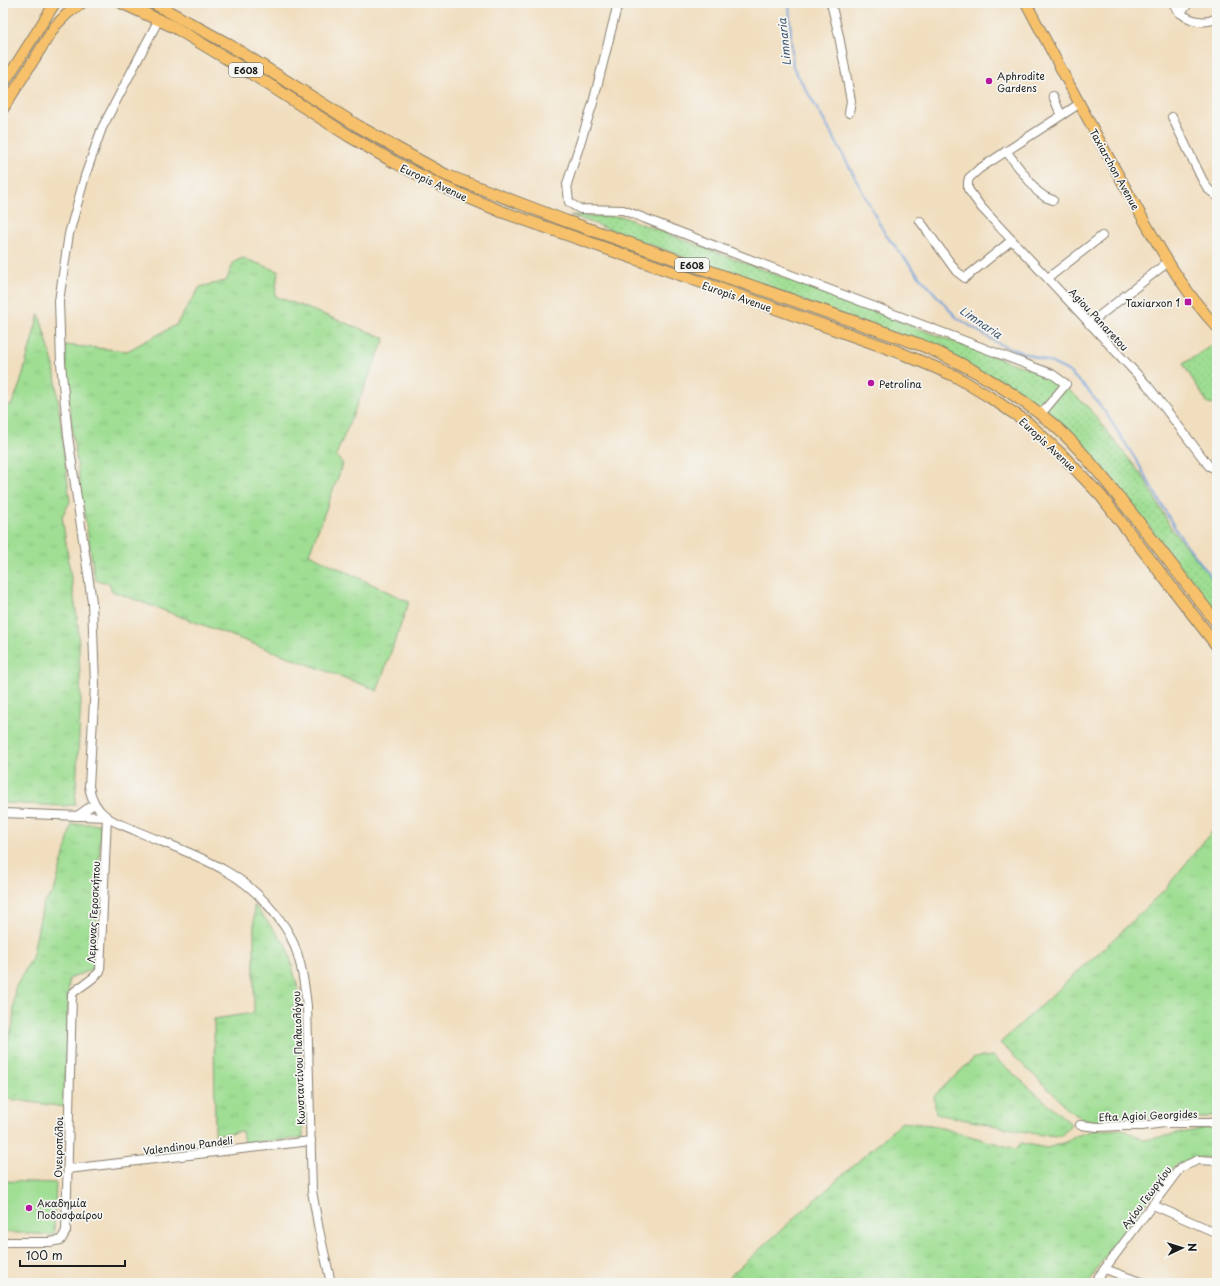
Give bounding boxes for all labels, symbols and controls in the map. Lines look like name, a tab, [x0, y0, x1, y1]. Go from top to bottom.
water label: Limnaria	[773, 16, 795, 67]
road number: E608	[229, 63, 263, 77]
place label: Aphrodite Gardens	[997, 68, 1045, 95]
marker: Aphrodite Gardens	[984, 76, 994, 86]
street label: Taxiarchon Avenue	[1086, 126, 1144, 213]
street label: Europis Avenue	[398, 160, 471, 204]
road number: E608	[675, 258, 709, 272]
street label: Europis Avenue	[700, 277, 774, 315]
street label: Agiou Panaretou	[1066, 284, 1132, 354]
place label: Taxiarxon 1	[1125, 295, 1180, 310]
marker: Taxiarxon 1	[1183, 297, 1193, 307]
water label: Limnaria	[957, 302, 1006, 343]
place label: Petrolina	[879, 376, 922, 391]
marker: Petrolina	[866, 378, 876, 388]
street label: Europis Avenue	[1016, 414, 1080, 475]
street label: Λεμονας Γεροσκήπου	[83, 860, 103, 963]
street label: Κωνσταντίνου Παλαιολόγου	[288, 991, 308, 1125]
street label: Efta Agioi Georgides	[1098, 1106, 1198, 1124]
street label: Ονειροπόλοι	[50, 1116, 66, 1178]
street label: Valendinou Pandeli	[142, 1132, 234, 1158]
street label: Αγίου Γεωργίου	[1117, 1162, 1175, 1232]
place label: Ακαδημία Ποδοσφαίρου	[37, 1195, 103, 1223]
marker: Ακαδημία Ποδοσφαίρου	[24, 1203, 34, 1213]
north arrow	[1162, 1228, 1202, 1268]
scale bar	[20, 1242, 125, 1268]
text: N	[1184, 1242, 1201, 1252]
text: 100 m	[26, 1246, 63, 1264]

